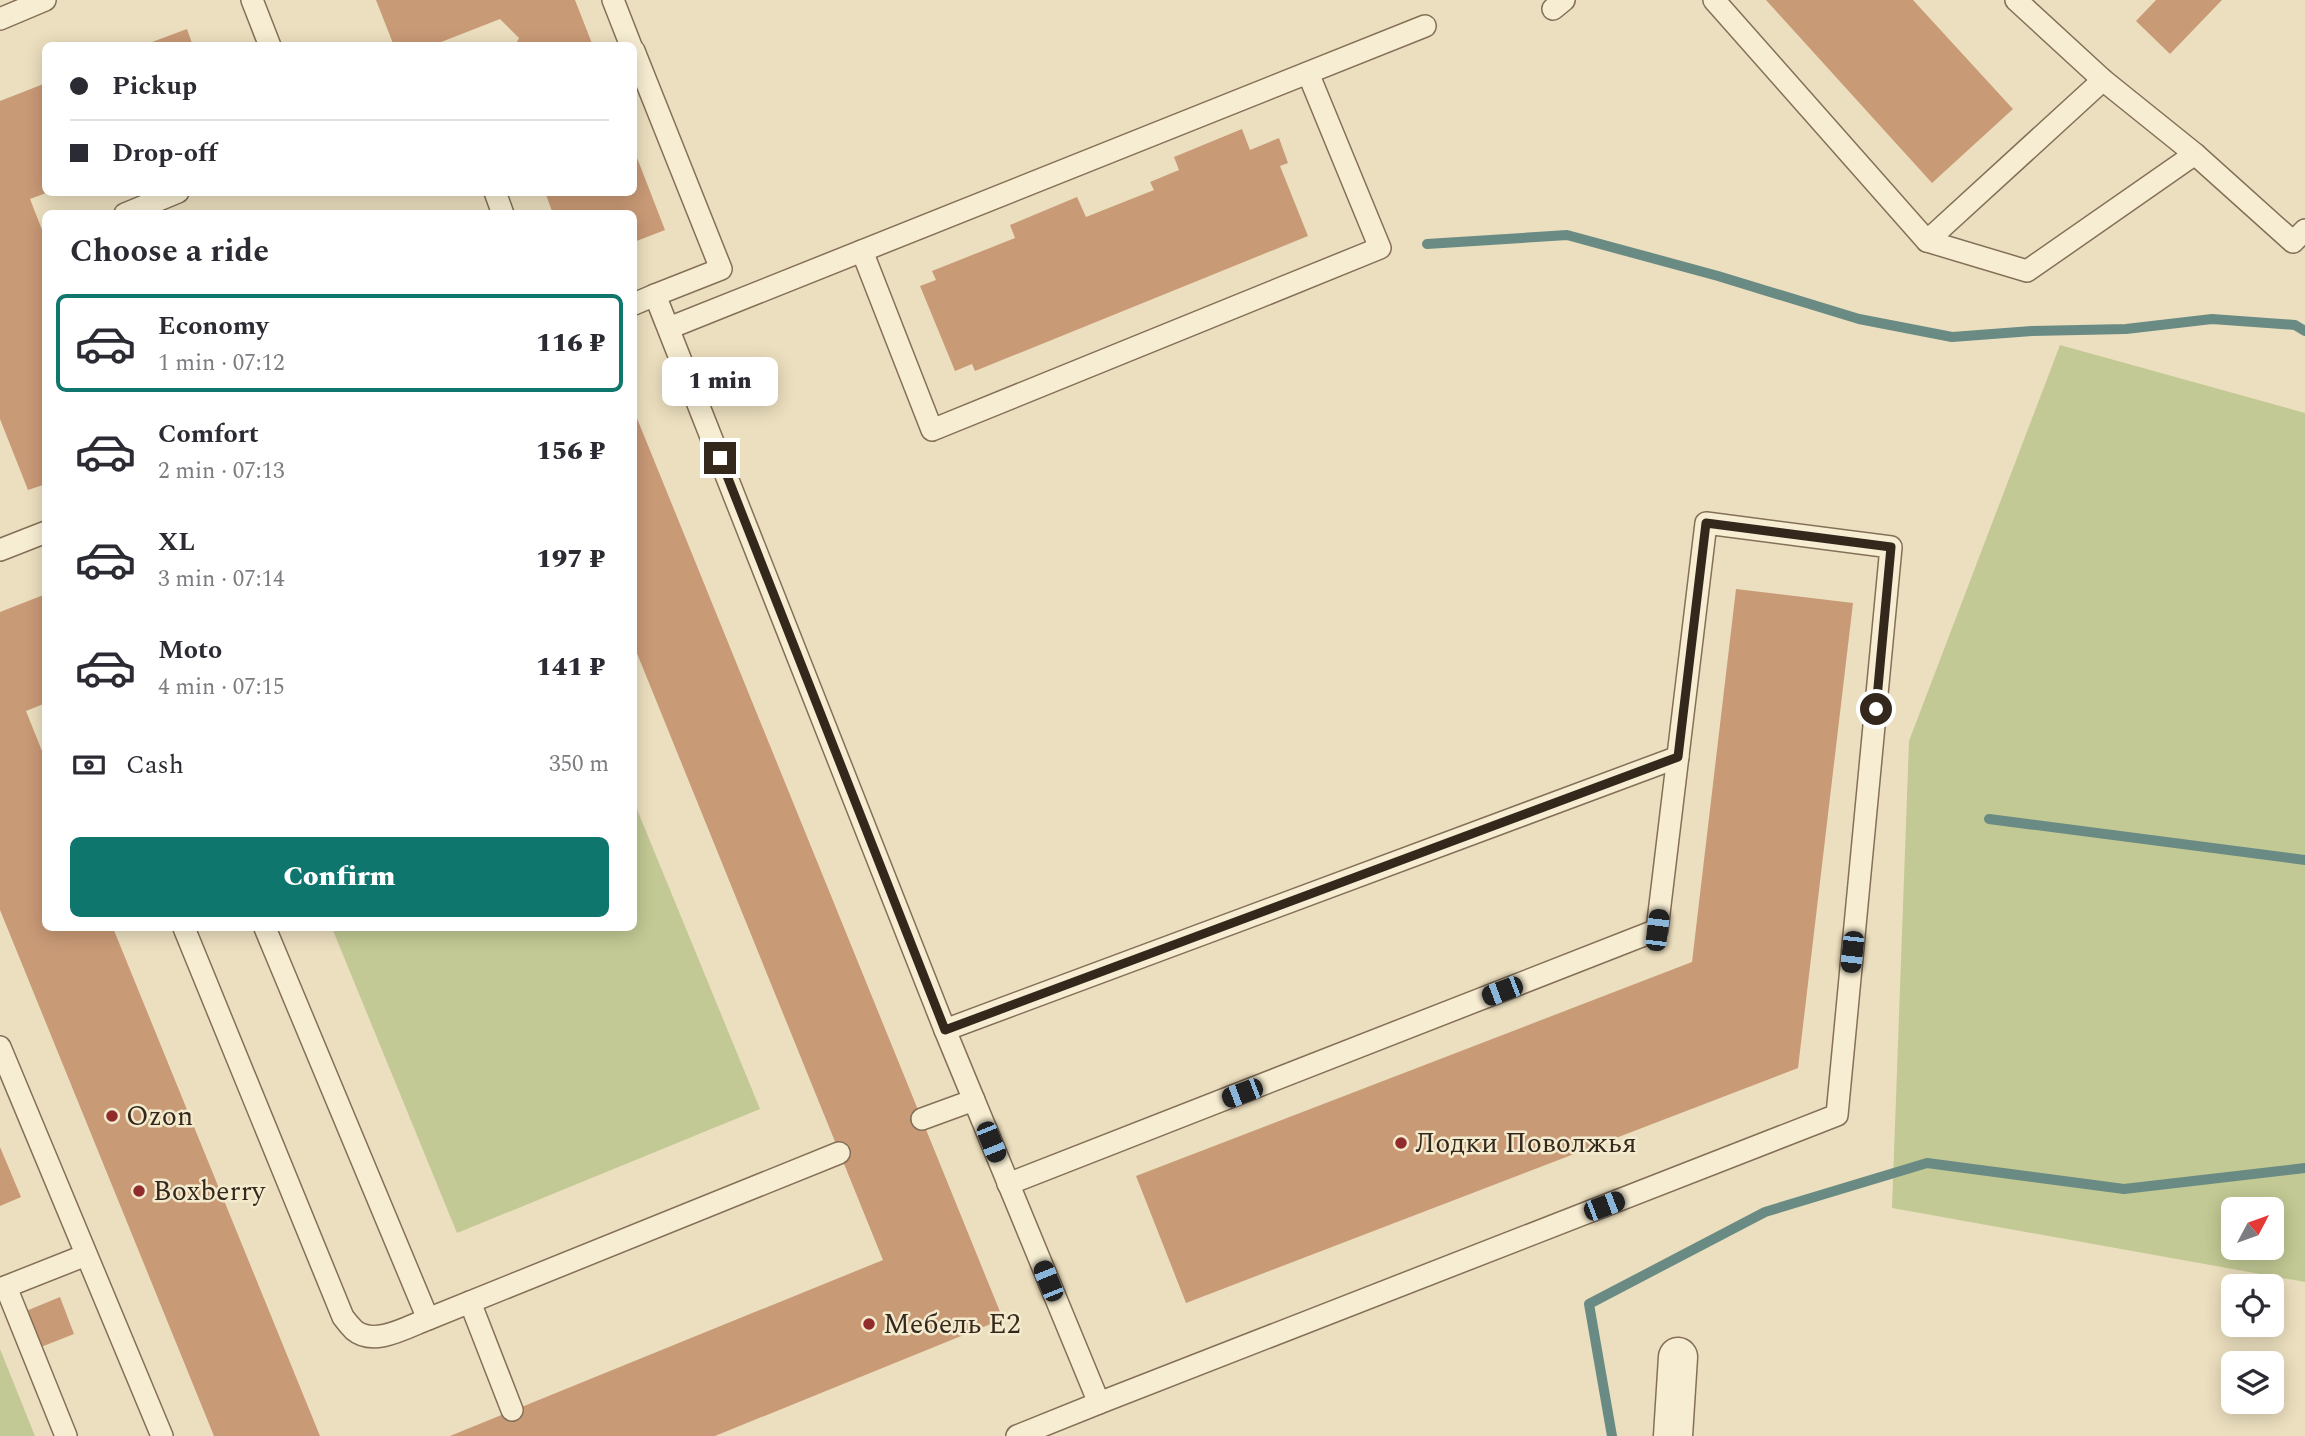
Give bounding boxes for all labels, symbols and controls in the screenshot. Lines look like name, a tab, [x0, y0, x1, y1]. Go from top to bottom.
text: Pickup	[112, 66, 197, 106]
text: Drop-off	[112, 133, 217, 173]
text: Choose a ride	[70, 227, 269, 276]
text: Economy	[158, 306, 268, 346]
icon: car	[74, 312, 137, 375]
text: 116 ₽	[536, 323, 605, 363]
text: 1 min · 07:12	[158, 346, 285, 381]
callout: 1 min	[662, 356, 778, 406]
text: 1 min	[688, 364, 752, 399]
text: Comfort	[158, 414, 259, 454]
icon: car	[74, 420, 137, 483]
text: 156 ₽	[536, 431, 605, 471]
route end	[704, 442, 736, 474]
text: 2 min · 07:13	[158, 454, 285, 489]
text: XL	[158, 522, 195, 562]
icon: car	[74, 528, 137, 591]
text: 197 ₽	[536, 539, 605, 579]
text: 3 min · 07:14	[158, 562, 285, 597]
text: Moto	[158, 630, 222, 670]
icon: car	[74, 636, 137, 699]
text: 141 ₽	[536, 647, 605, 687]
text: 4 min · 07:15	[158, 670, 285, 705]
route start	[1860, 693, 1892, 725]
text: Cash	[126, 745, 184, 785]
icon: cash	[70, 746, 108, 784]
text: 350 m	[549, 747, 609, 782]
button: Confirm	[70, 837, 609, 917]
car	[1645, 908, 1670, 952]
car	[1840, 930, 1865, 974]
car	[1479, 974, 1526, 1008]
car	[1219, 1076, 1266, 1110]
place label: Ozon	[126, 1095, 193, 1138]
marker: Ozon	[104, 1108, 120, 1124]
car	[974, 1119, 1009, 1165]
place label: Лодки Поволжья	[1415, 1122, 1637, 1165]
marker: Лодки Поволжья	[1393, 1135, 1409, 1151]
place label: Boxberry	[153, 1170, 267, 1213]
marker: Boxberry	[131, 1183, 147, 1199]
car	[1581, 1189, 1628, 1223]
north arrow	[2221, 1197, 2284, 1260]
map controls	[2221, 1197, 2284, 1414]
car	[1031, 1258, 1066, 1304]
button: locate	[2221, 1274, 2284, 1337]
place label: Мебель Е2	[883, 1303, 1021, 1346]
marker: Мебель Е2	[861, 1316, 877, 1332]
button: layers	[2221, 1351, 2284, 1414]

